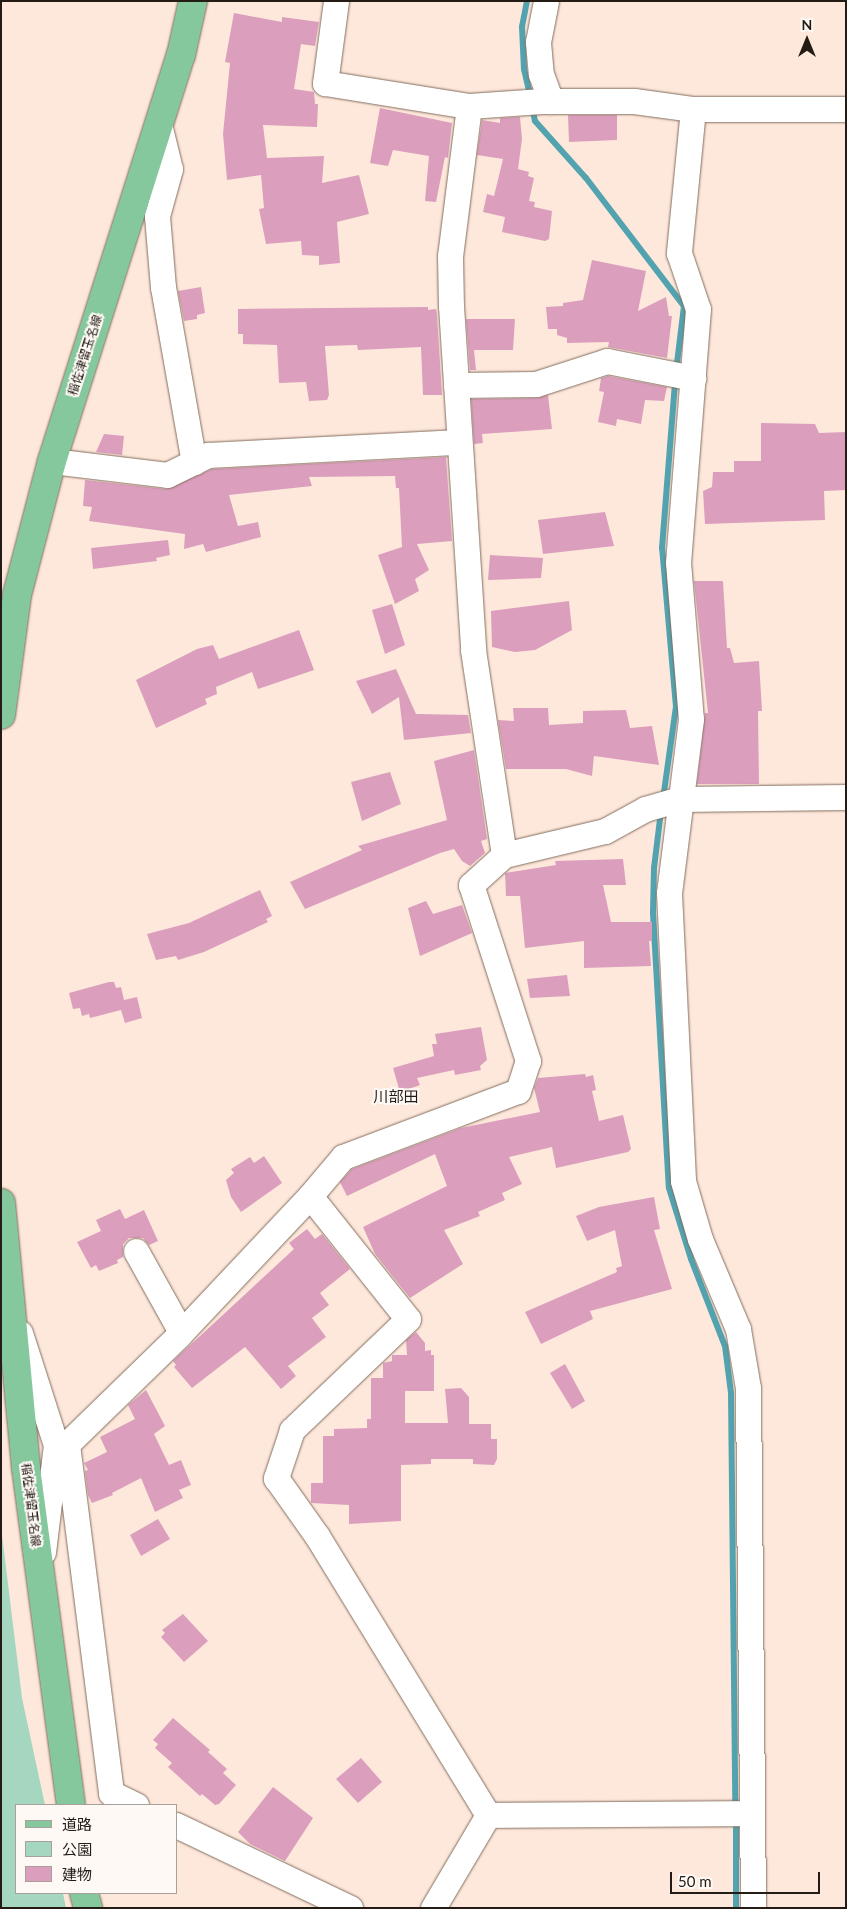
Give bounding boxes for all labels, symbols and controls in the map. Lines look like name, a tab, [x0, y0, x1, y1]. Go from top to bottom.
north arrow	[782, 15, 832, 65]
text: N	[802, 16, 812, 33]
street label: 稲佐津留玉名線	[65, 313, 105, 397]
district label: 川部田	[374, 1088, 418, 1106]
street label: 稲佐津留玉名線	[19, 1462, 43, 1548]
legend	[15, 1804, 178, 1894]
text: 道路	[62, 1815, 92, 1833]
text: 公園	[62, 1840, 92, 1858]
scale bar	[672, 1862, 822, 1894]
text: 建物	[62, 1865, 92, 1883]
text: 50 m	[678, 1872, 712, 1890]

